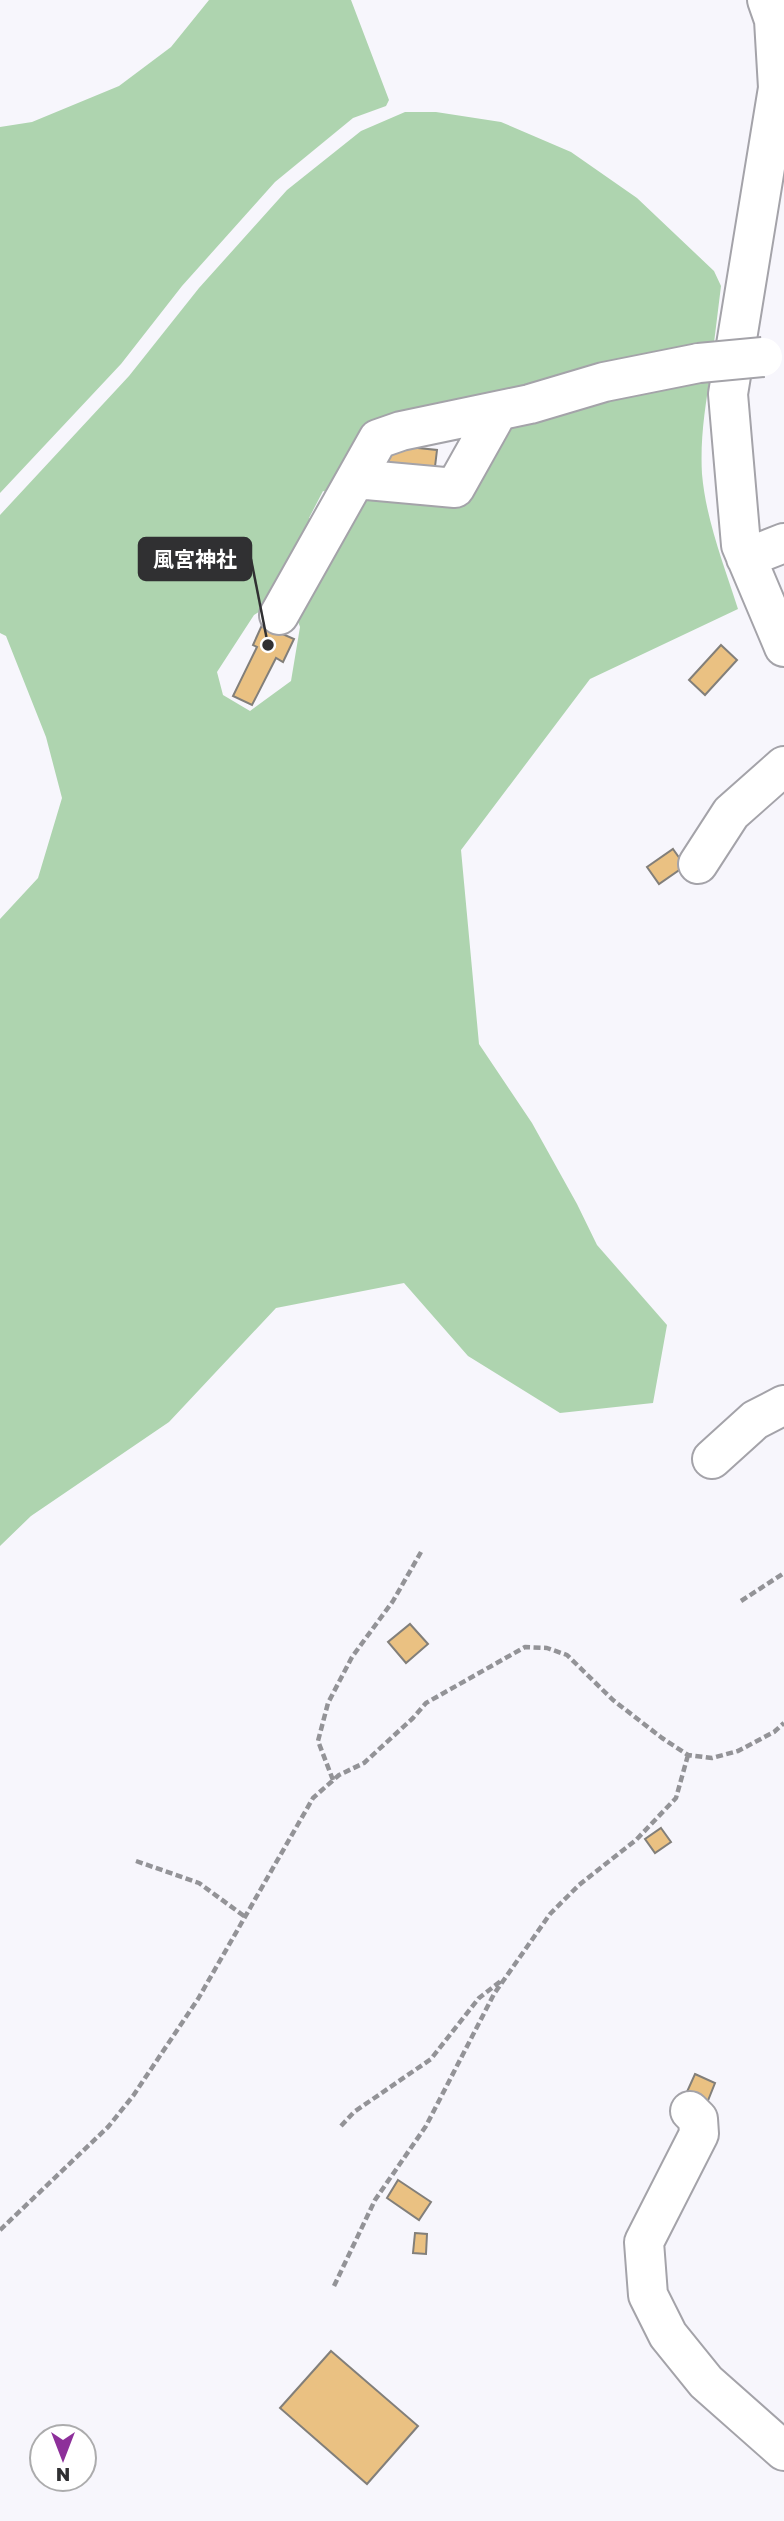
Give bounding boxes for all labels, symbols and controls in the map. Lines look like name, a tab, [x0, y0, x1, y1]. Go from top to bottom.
callout: 風宮神社	[139, 538, 251, 580]
text: 風宮神社	[153, 546, 237, 572]
north arrow	[28, 2423, 98, 2493]
text: N	[56, 2464, 70, 2487]

